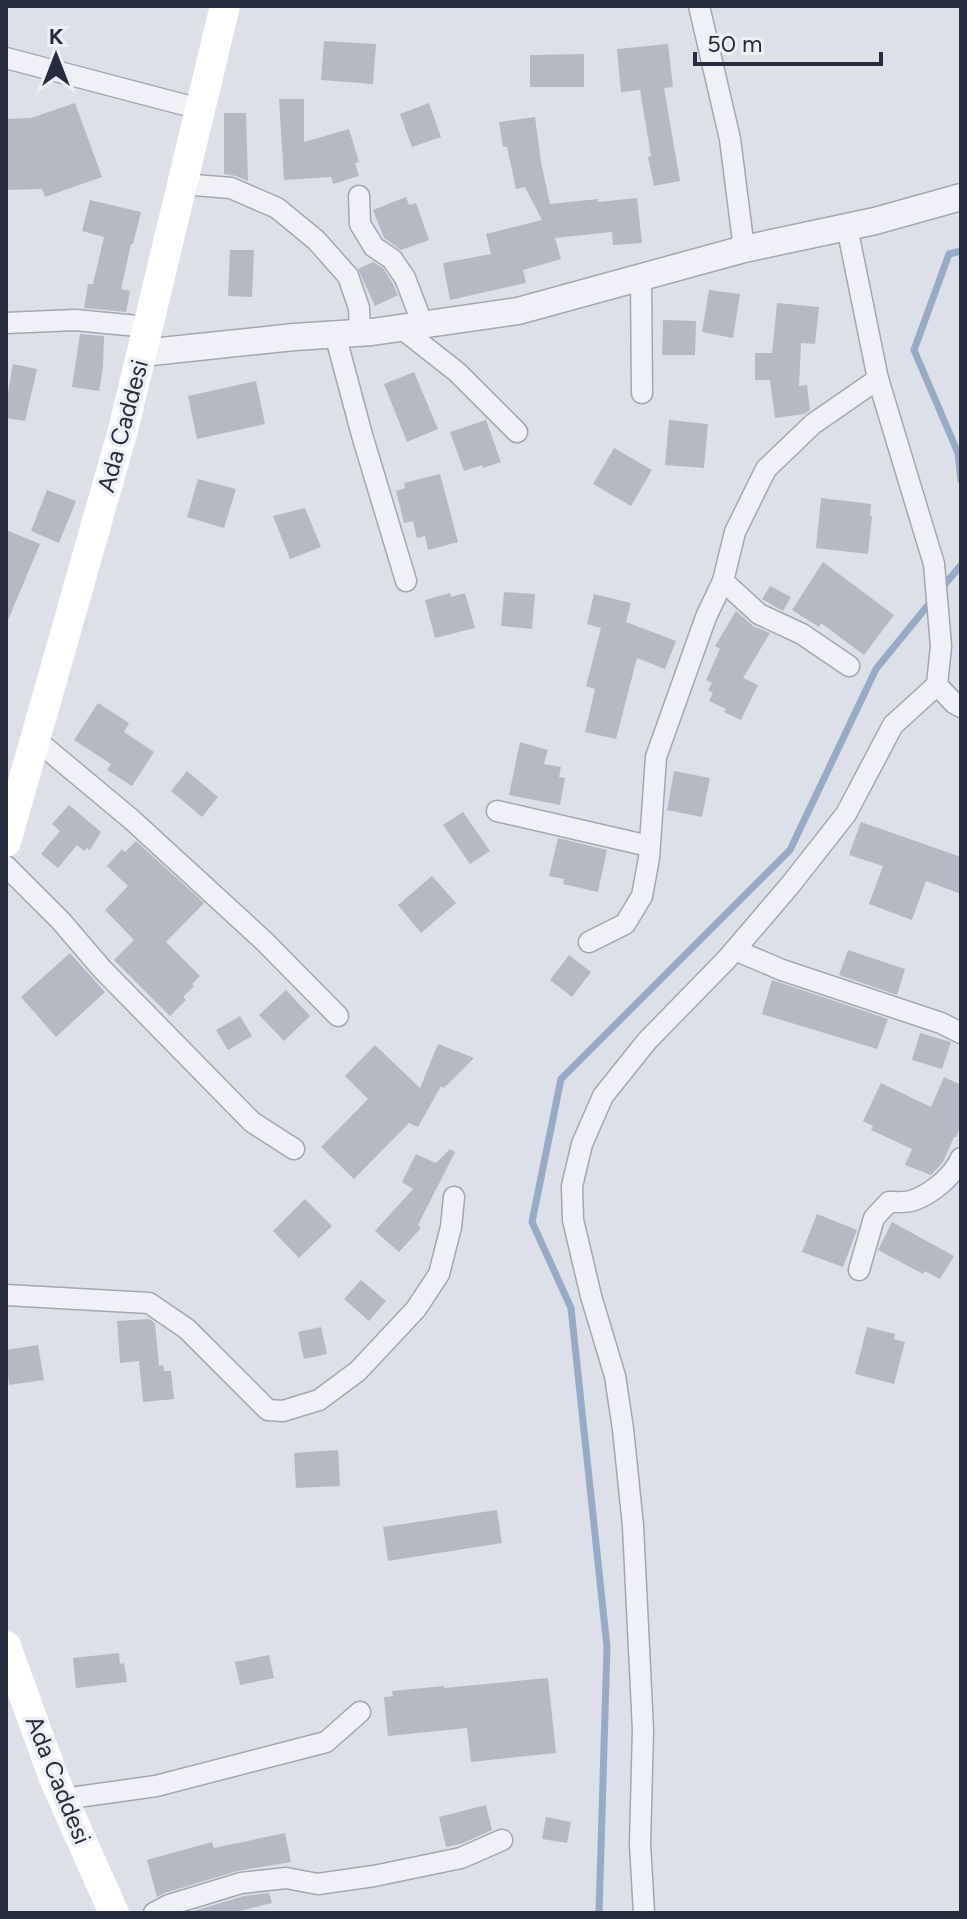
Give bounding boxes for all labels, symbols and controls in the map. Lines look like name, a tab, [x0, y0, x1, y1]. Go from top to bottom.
north arrow	[16, 16, 96, 96]
scale bar	[695, 16, 881, 66]
text: K	[49, 23, 64, 50]
text: 50 m	[707, 29, 763, 58]
street label: Ada Caddesi	[91, 357, 154, 495]
street label: Ada Caddesi	[20, 1711, 97, 1848]

